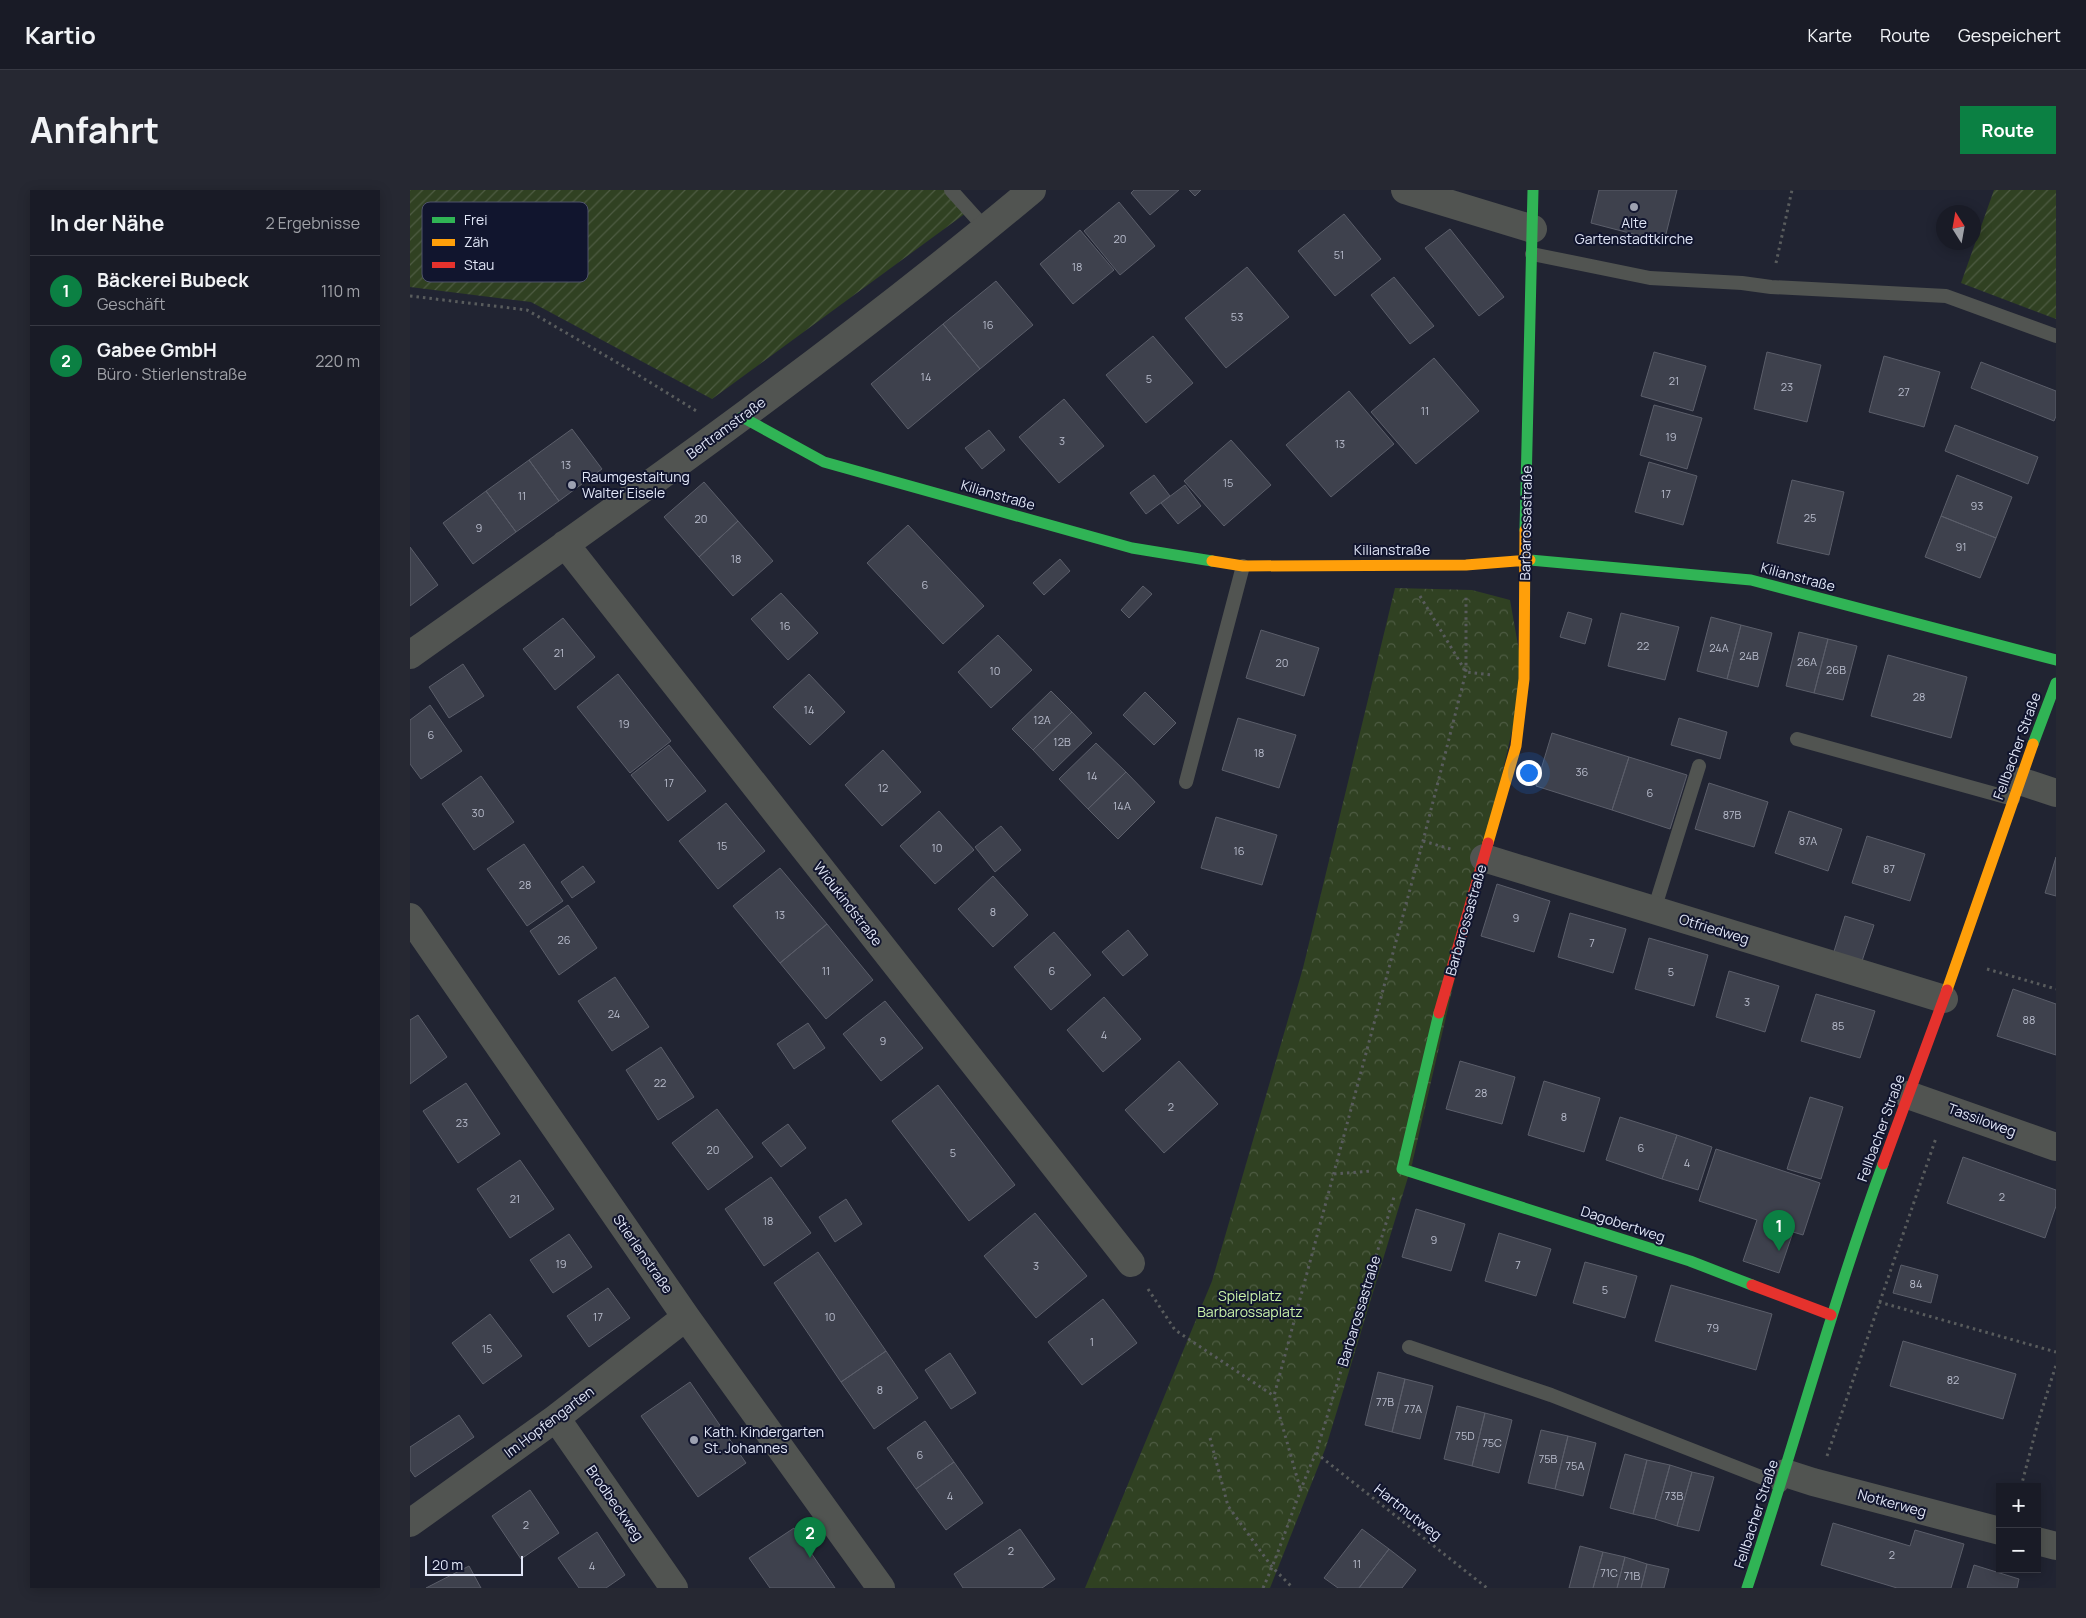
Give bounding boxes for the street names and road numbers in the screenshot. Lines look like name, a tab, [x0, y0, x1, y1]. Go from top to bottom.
street label: Bertramstraße	[682, 392, 769, 463]
street label: Barbarossastraße	[1515, 465, 1536, 581]
street label: Kilianstraße	[959, 475, 1037, 514]
street label: Kilianstraße	[1354, 540, 1430, 559]
street label: Kilianstraße	[1759, 557, 1837, 596]
street label: Fellbacher Straße	[1988, 689, 2045, 802]
street label: Widukindstraße	[810, 858, 887, 950]
street label: Barbarossastraße	[1441, 862, 1491, 978]
street label: Otfriedweg	[1677, 909, 1752, 948]
street label: Fellbacher Straße	[1852, 1071, 1909, 1184]
street label: Tassiloweg	[1945, 1098, 2019, 1141]
street label: Dagobertweg	[1578, 1201, 1668, 1246]
street label: Stierlenstraße	[609, 1210, 678, 1297]
street label: Barbarossastraße	[1333, 1253, 1384, 1369]
street label: Im Hopfengarten	[500, 1382, 597, 1462]
street label: Fellbacher Straße	[1729, 1457, 1782, 1571]
street label: Brodbeckweg	[582, 1461, 648, 1544]
street label: Hartmutweg	[1371, 1479, 1446, 1544]
street label: Notkerweg	[1856, 1484, 1929, 1521]

